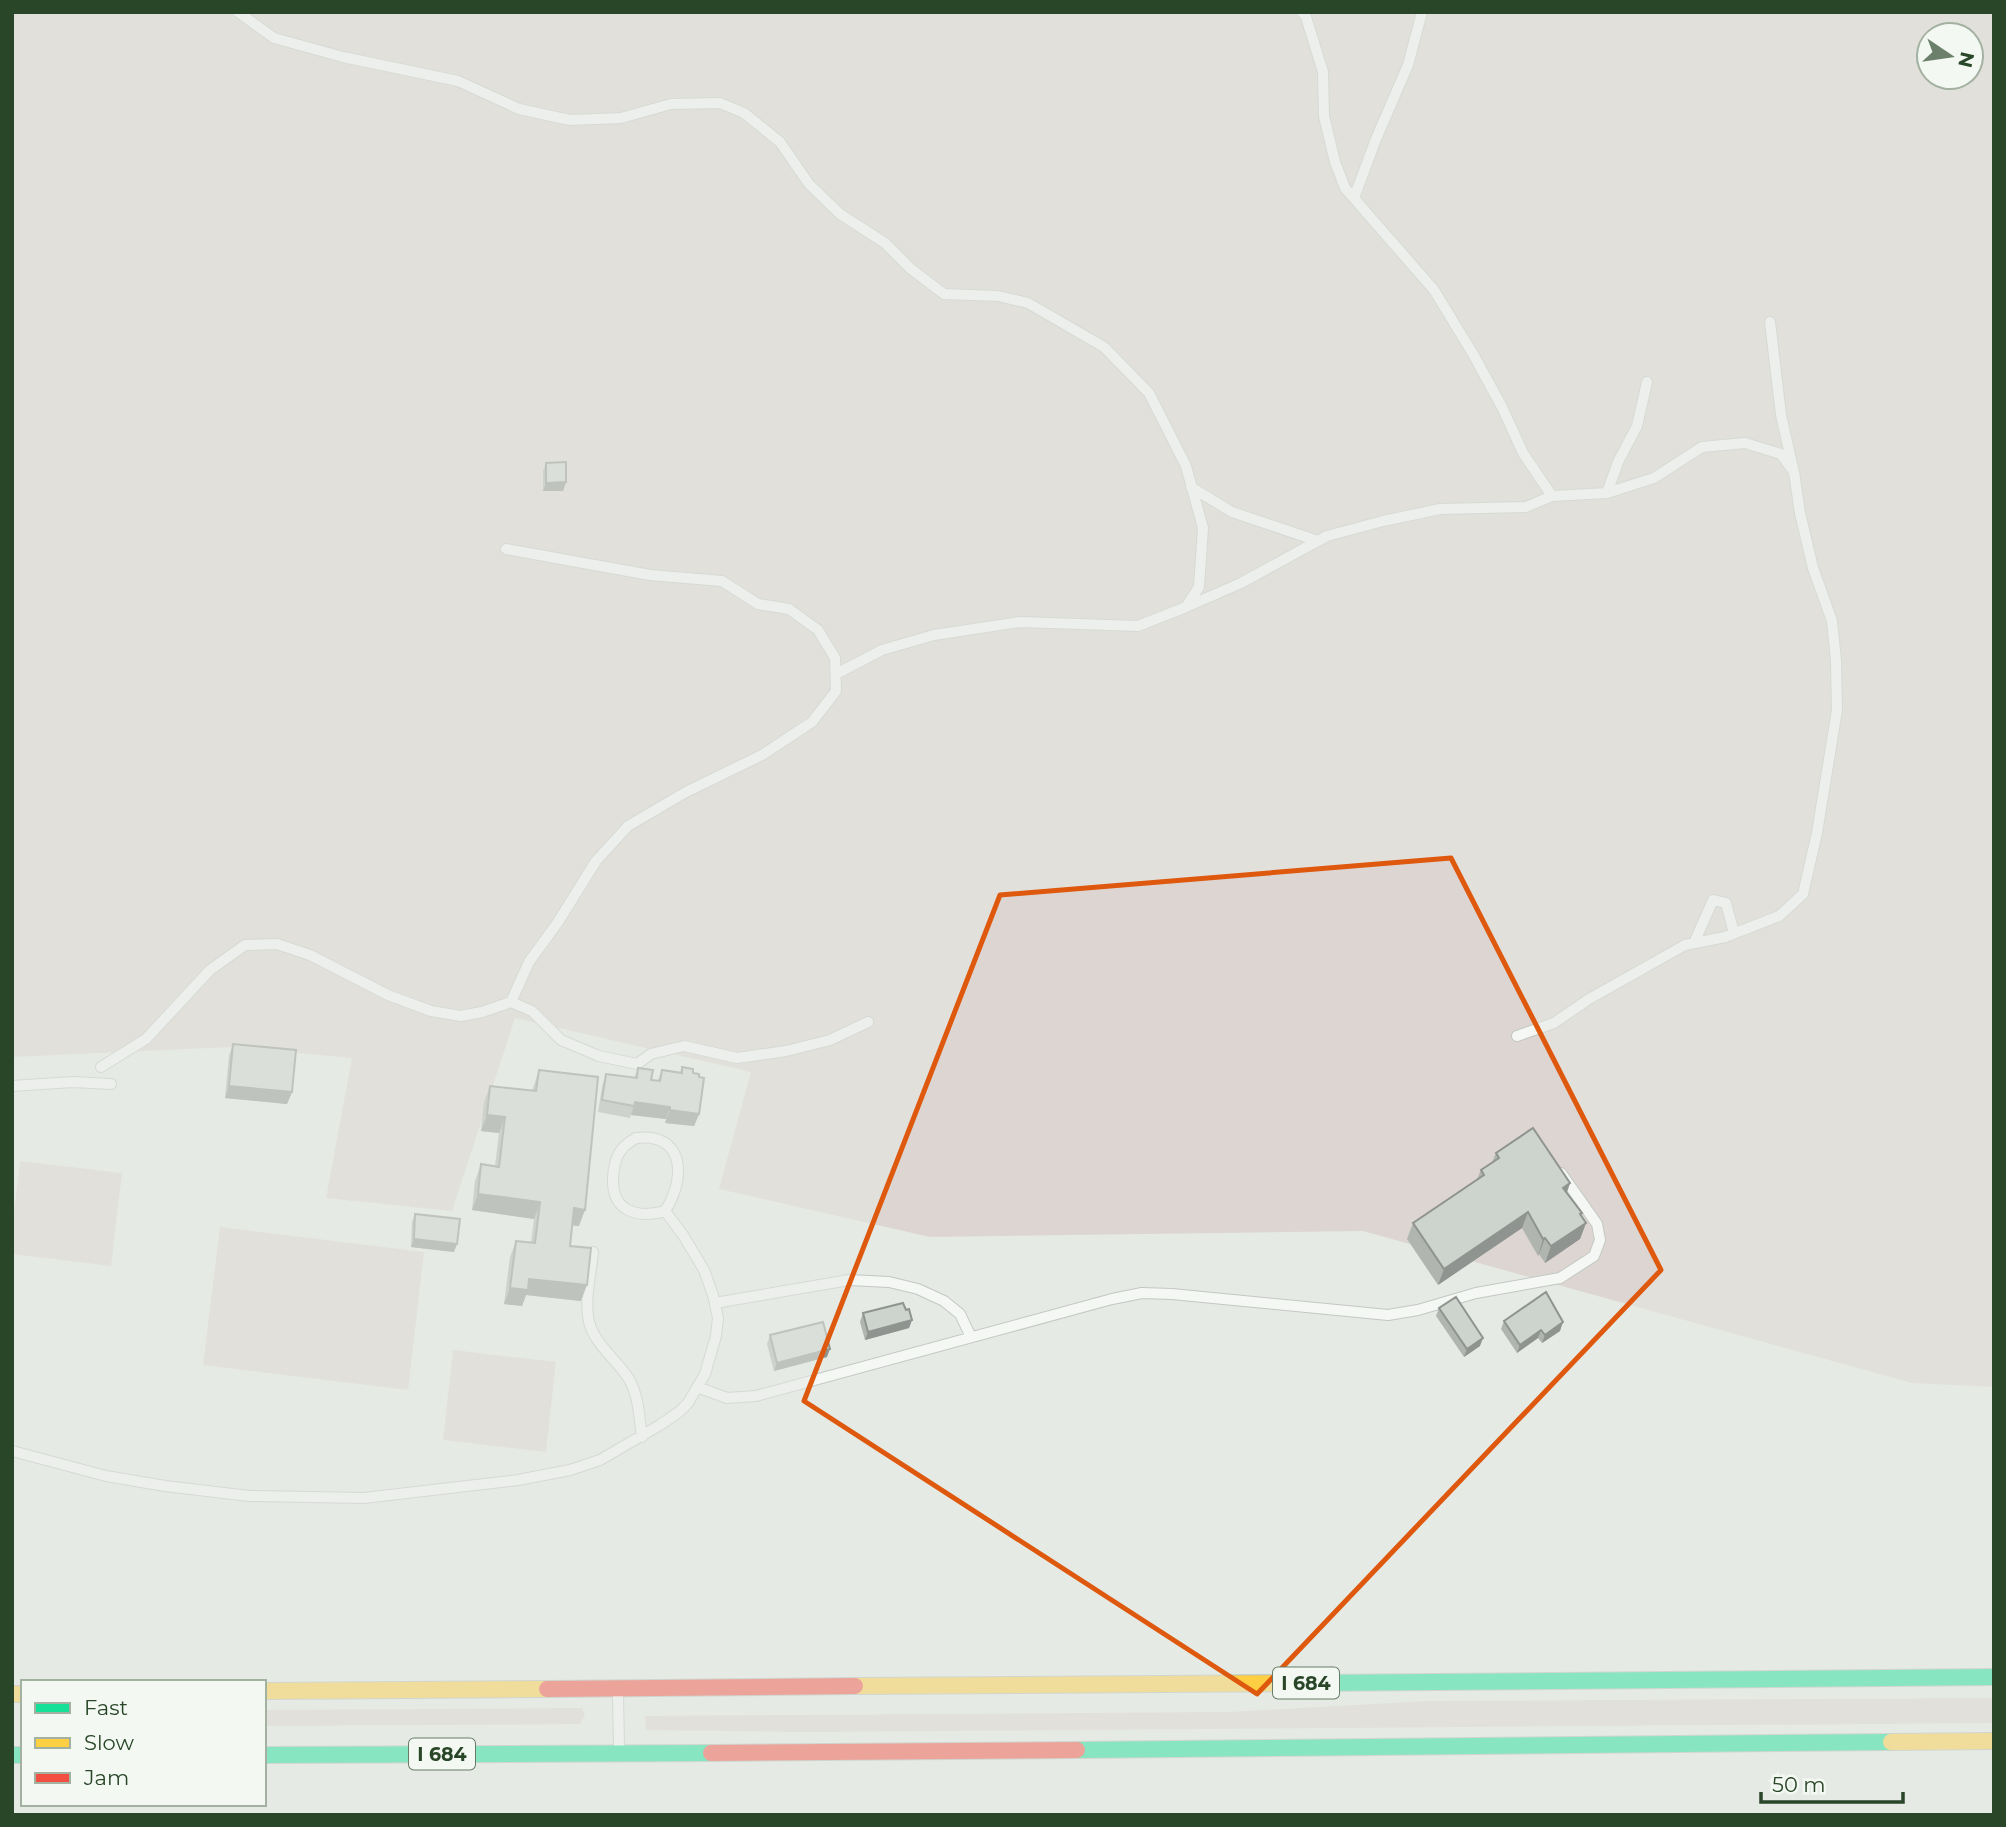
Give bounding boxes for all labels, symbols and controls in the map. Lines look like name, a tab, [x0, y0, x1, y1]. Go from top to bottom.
north arrow	[1915, 21, 1985, 91]
text: N	[1953, 50, 1979, 70]
road number: I 684	[1273, 1667, 1339, 1698]
legend	[21, 1680, 266, 1806]
text: Fast	[84, 1695, 128, 1720]
text: Slow	[84, 1730, 134, 1755]
road number: I 684	[409, 1738, 475, 1770]
scale bar	[1761, 1760, 1903, 1804]
text: Jam	[83, 1765, 129, 1790]
text: 50 m	[1772, 1772, 1826, 1797]

